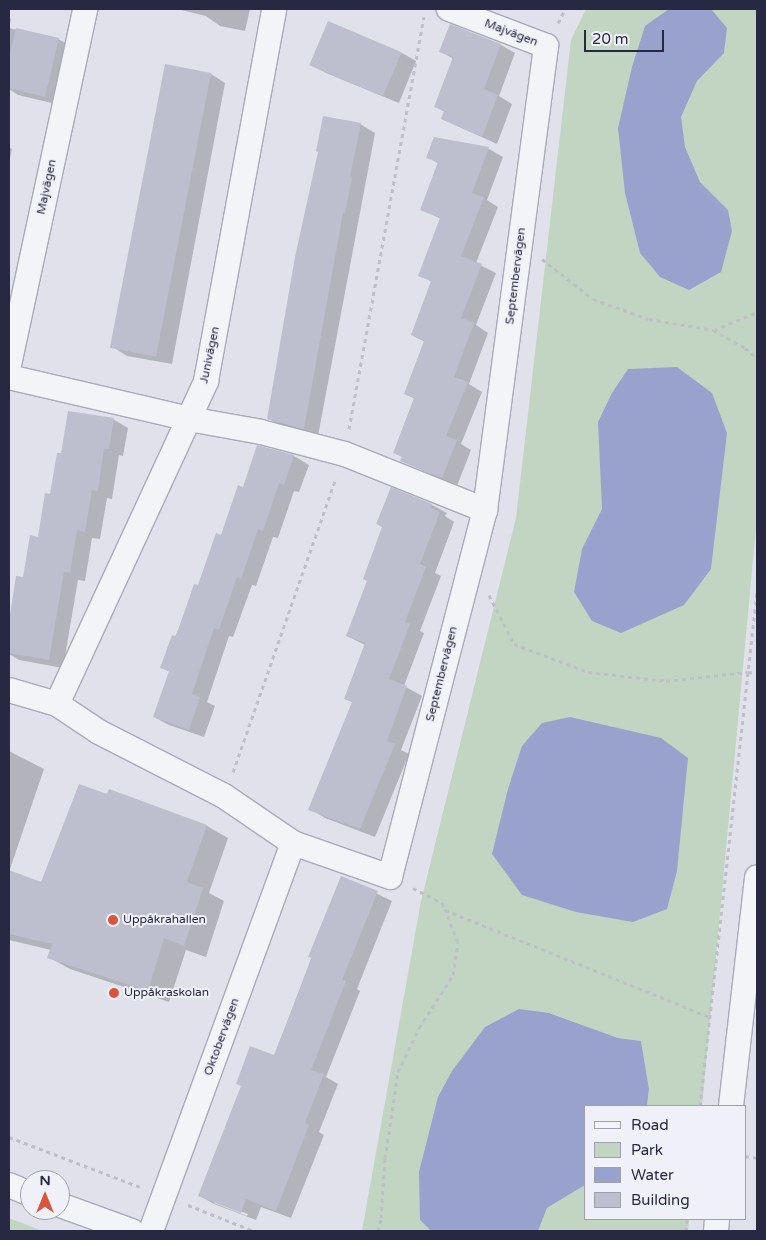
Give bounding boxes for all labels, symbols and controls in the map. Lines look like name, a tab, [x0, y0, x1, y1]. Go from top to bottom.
street label: Majvägen	[482, 16, 540, 50]
scale bar	[586, 20, 666, 52]
text: 20 m	[592, 30, 629, 48]
street label: Majvägen	[34, 158, 60, 216]
street label: Septembervägen	[503, 227, 529, 325]
street label: Junivägen	[197, 325, 223, 385]
street label: Septembervägen	[423, 625, 461, 723]
place label: Uppåkrahallen	[123, 913, 206, 927]
marker: Uppåkrahallen	[107, 914, 119, 926]
place label: Uppåkraskolan	[124, 986, 209, 1000]
marker: Uppåkraskolan	[108, 987, 120, 999]
street label: Oktobervägen	[201, 996, 243, 1078]
legend	[584, 1105, 746, 1220]
text: Road	[631, 1116, 669, 1134]
text: Park	[631, 1141, 663, 1159]
text: Water	[631, 1166, 674, 1184]
north arrow	[20, 1170, 70, 1220]
text: N	[39, 1172, 51, 1189]
text: Building	[631, 1191, 690, 1209]

